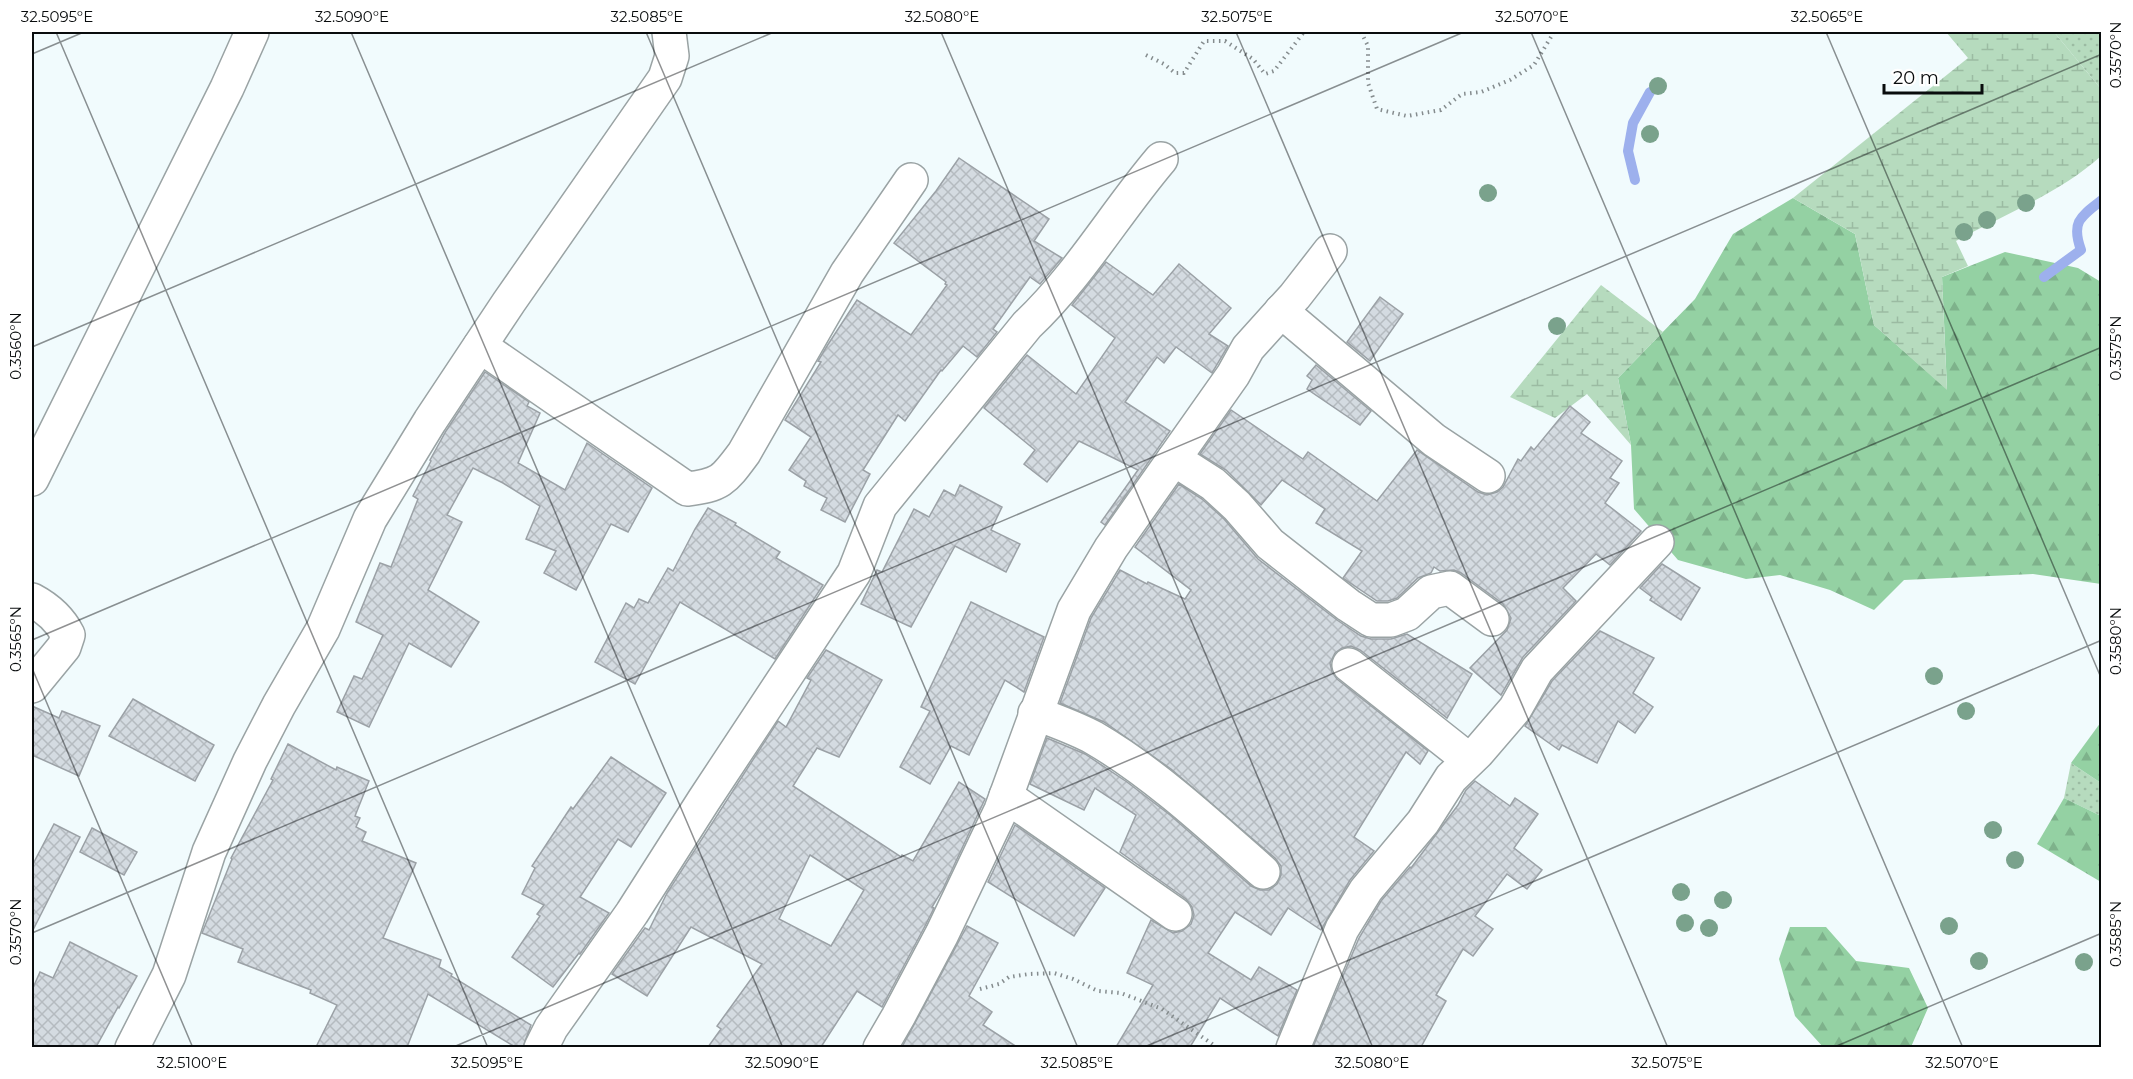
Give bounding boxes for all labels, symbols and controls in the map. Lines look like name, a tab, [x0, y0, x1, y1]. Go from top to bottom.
text: 32.5095°E	[21, 7, 93, 26]
text: 32.5090°E	[315, 7, 389, 26]
text: 32.5085°E	[611, 7, 683, 26]
text: 32.5080°E	[905, 7, 979, 26]
text: 32.5075°E	[1201, 7, 1273, 26]
text: 32.5070°E	[1495, 7, 1569, 26]
text: 32.5065°E	[1791, 7, 1863, 26]
text: 0.3570°N	[2106, 22, 2125, 88]
scale bar	[1884, 57, 1982, 95]
text: 20 m	[1893, 67, 1939, 89]
text: 0.3560°N	[6, 312, 25, 380]
text: 0.3575°N	[2106, 316, 2125, 380]
text: 0.3565°N	[6, 606, 25, 672]
text: 0.3580°N	[2106, 607, 2125, 675]
text: 0.3570°N	[6, 899, 25, 965]
text: 0.3585°N	[2106, 901, 2125, 967]
text: 32.5100°E	[157, 1053, 227, 1072]
text: 32.5095°E	[451, 1053, 523, 1072]
text: 32.5090°E	[745, 1053, 819, 1072]
text: 32.5085°E	[1041, 1053, 1113, 1072]
text: 32.5080°E	[1335, 1053, 1409, 1072]
text: 32.5075°E	[1631, 1053, 1703, 1072]
text: 32.5070°E	[1925, 1053, 1999, 1072]

